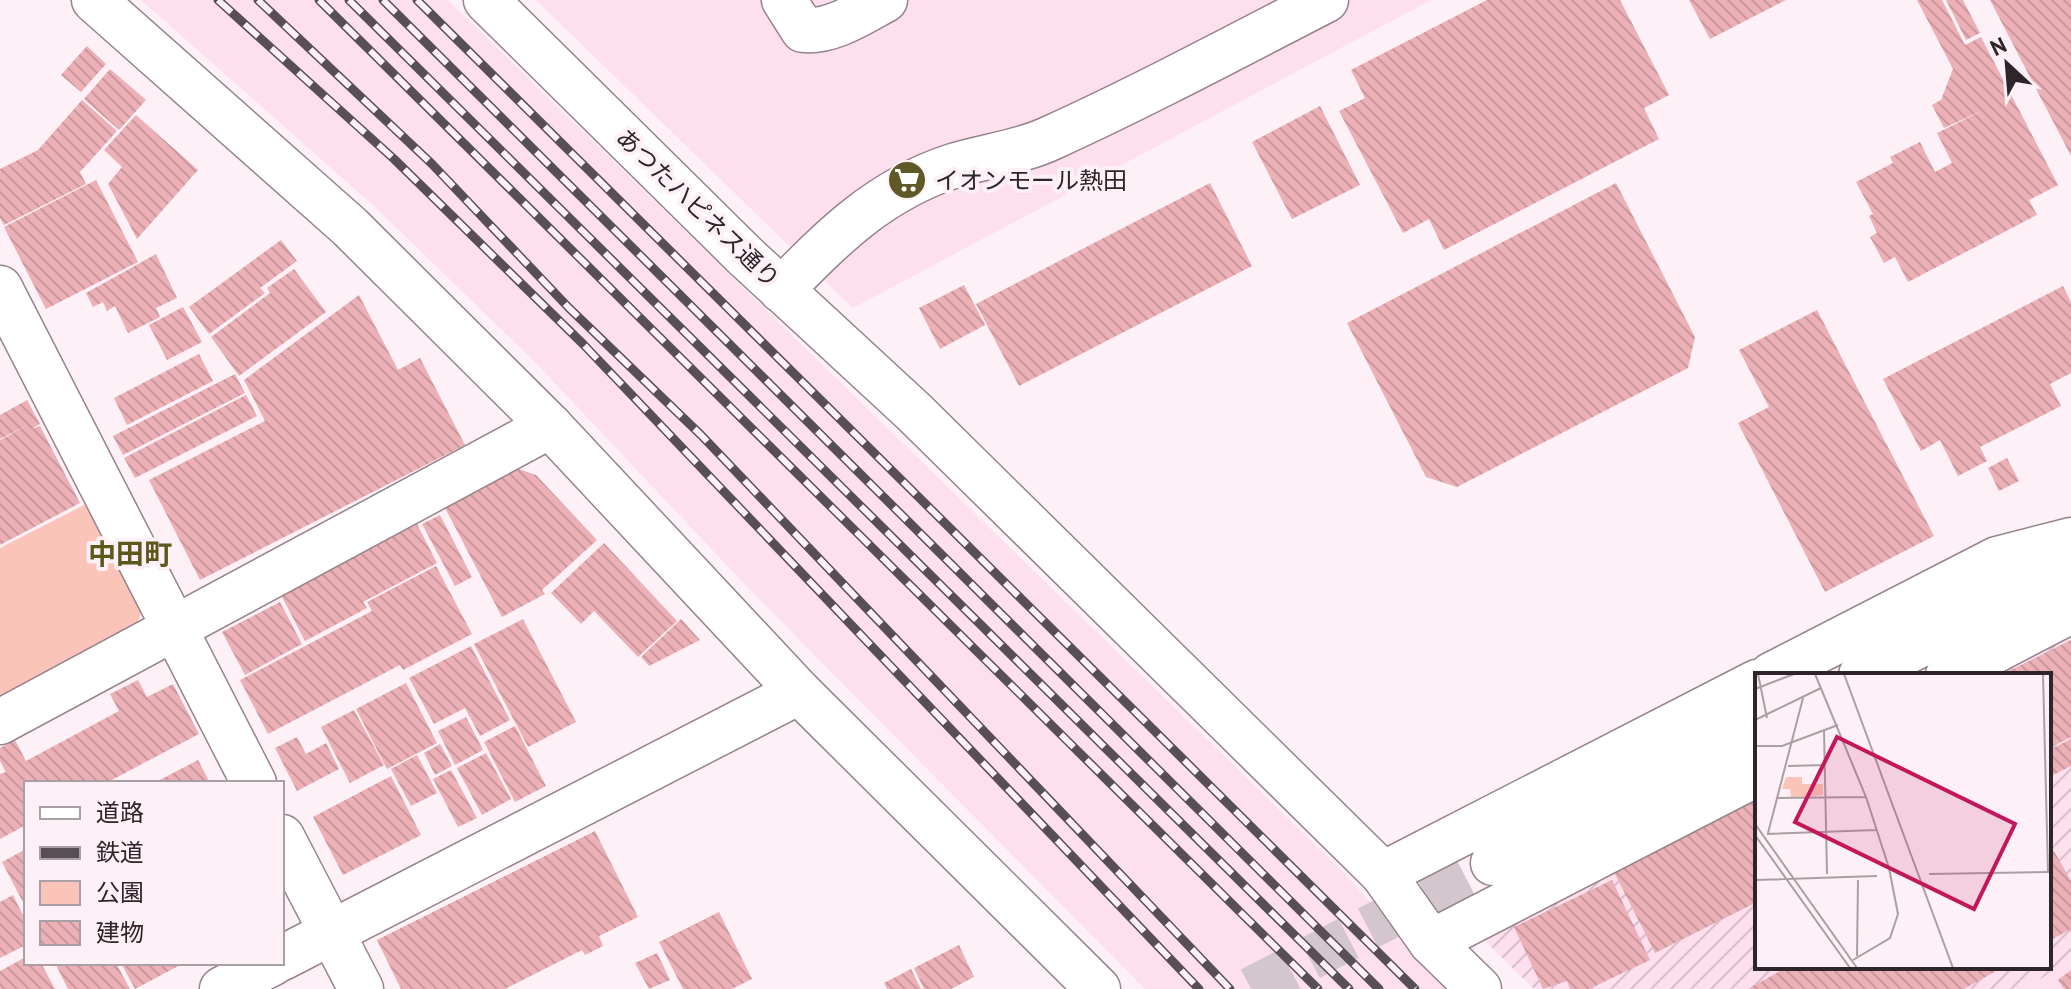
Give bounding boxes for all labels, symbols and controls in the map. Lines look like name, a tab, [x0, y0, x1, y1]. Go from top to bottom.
north arrow	[1967, 24, 2047, 104]
text: N	[1986, 30, 2011, 62]
street label: あつたハピネス通り	[610, 122, 786, 294]
supermarket icon: イオンモール熱田	[886, 159, 928, 201]
place label: イオンモール熱田	[935, 165, 1127, 196]
district label: 中田町	[88, 535, 172, 572]
inset map	[1755, 673, 2051, 969]
legend	[24, 781, 284, 965]
text: 道路	[96, 797, 144, 828]
text: 鉄道	[96, 837, 144, 868]
text: 公園	[96, 877, 144, 908]
text: 建物	[96, 917, 144, 948]

